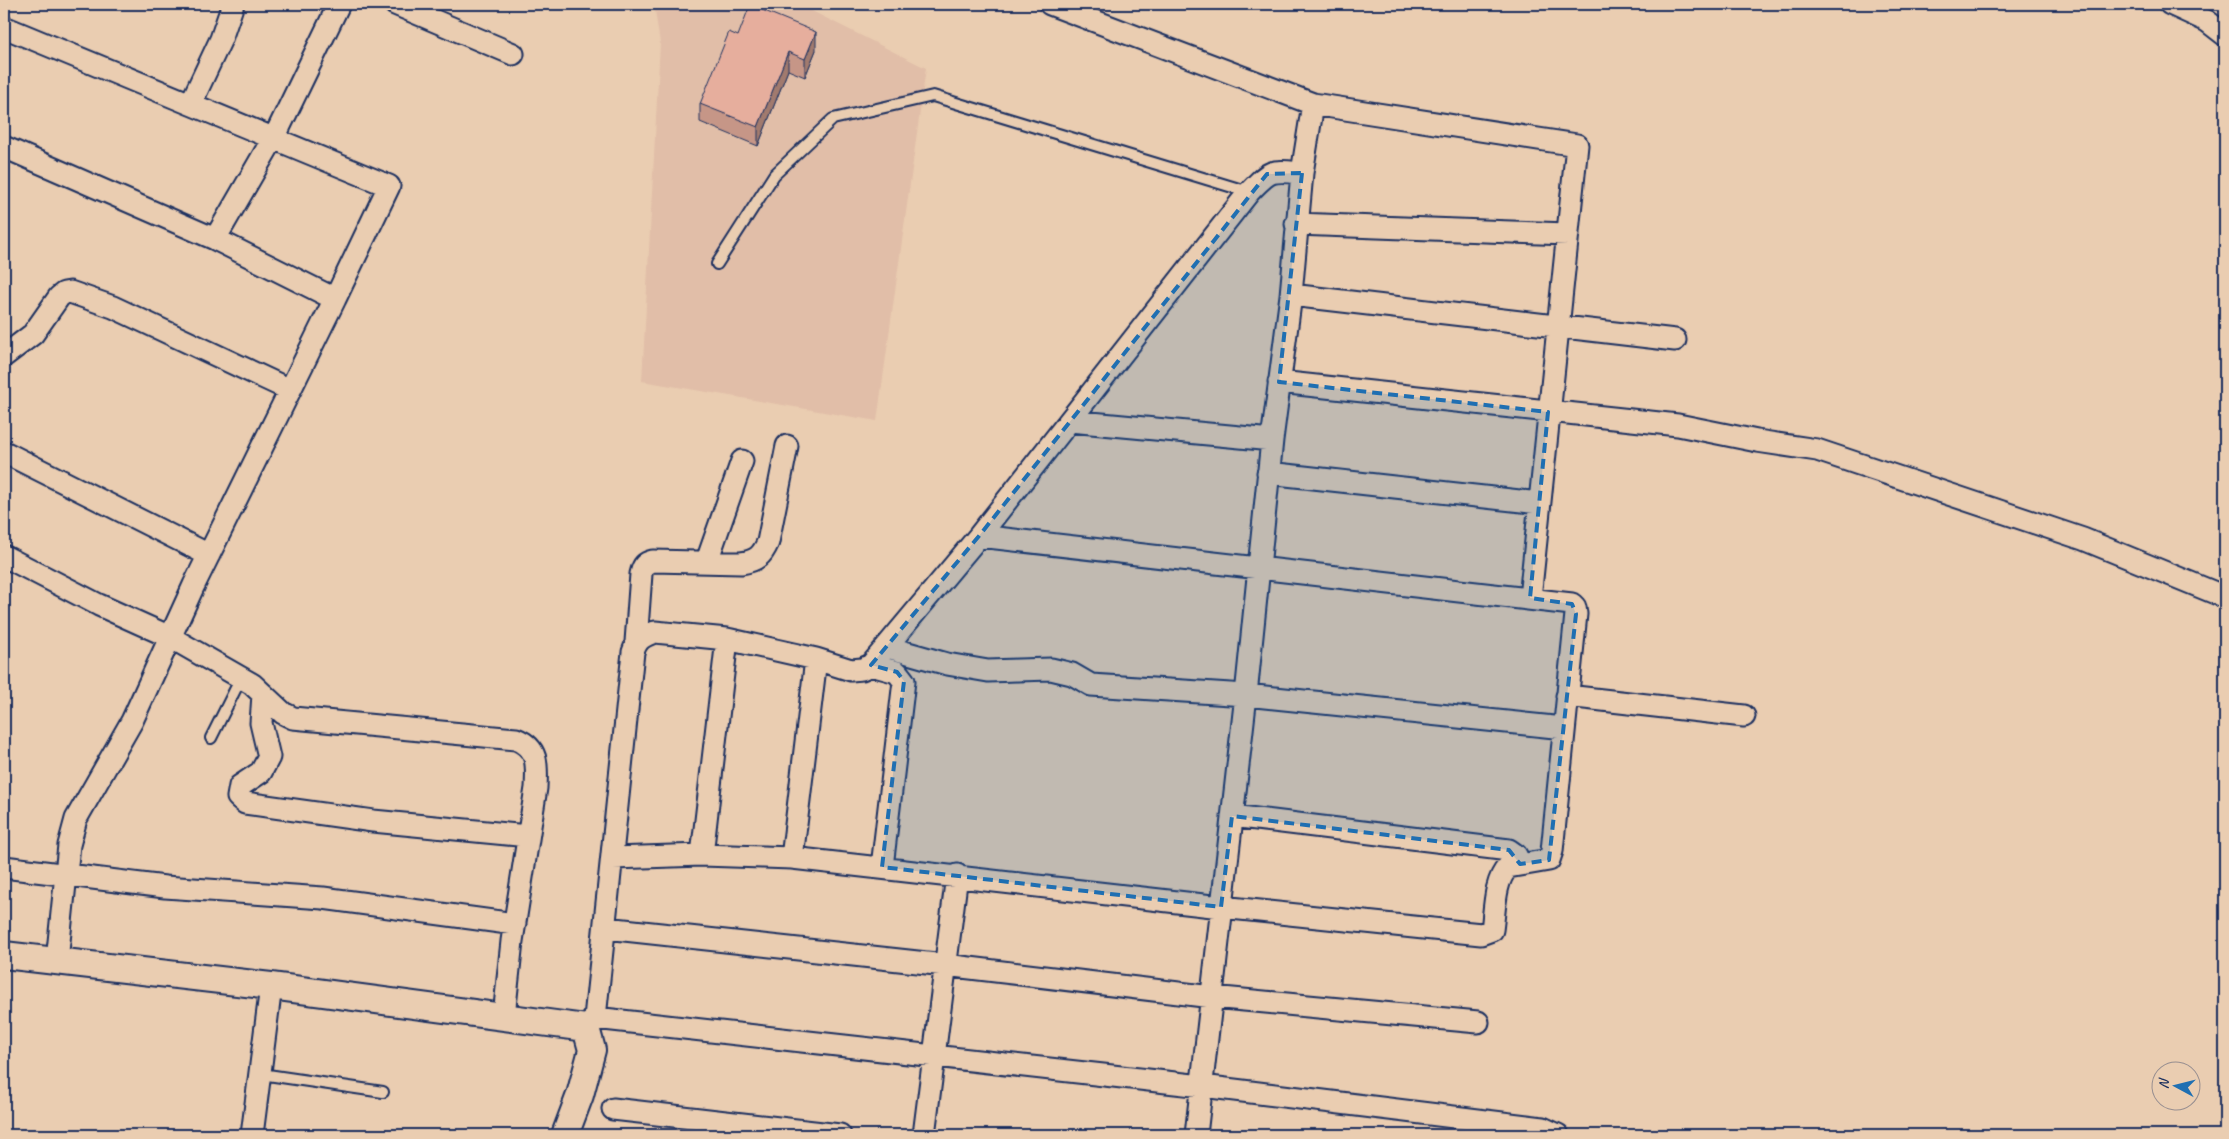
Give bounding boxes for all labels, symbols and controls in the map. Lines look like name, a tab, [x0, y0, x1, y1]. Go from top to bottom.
north arrow	[2152, 1062, 2202, 1112]
text: N	[2155, 1077, 2173, 1090]

